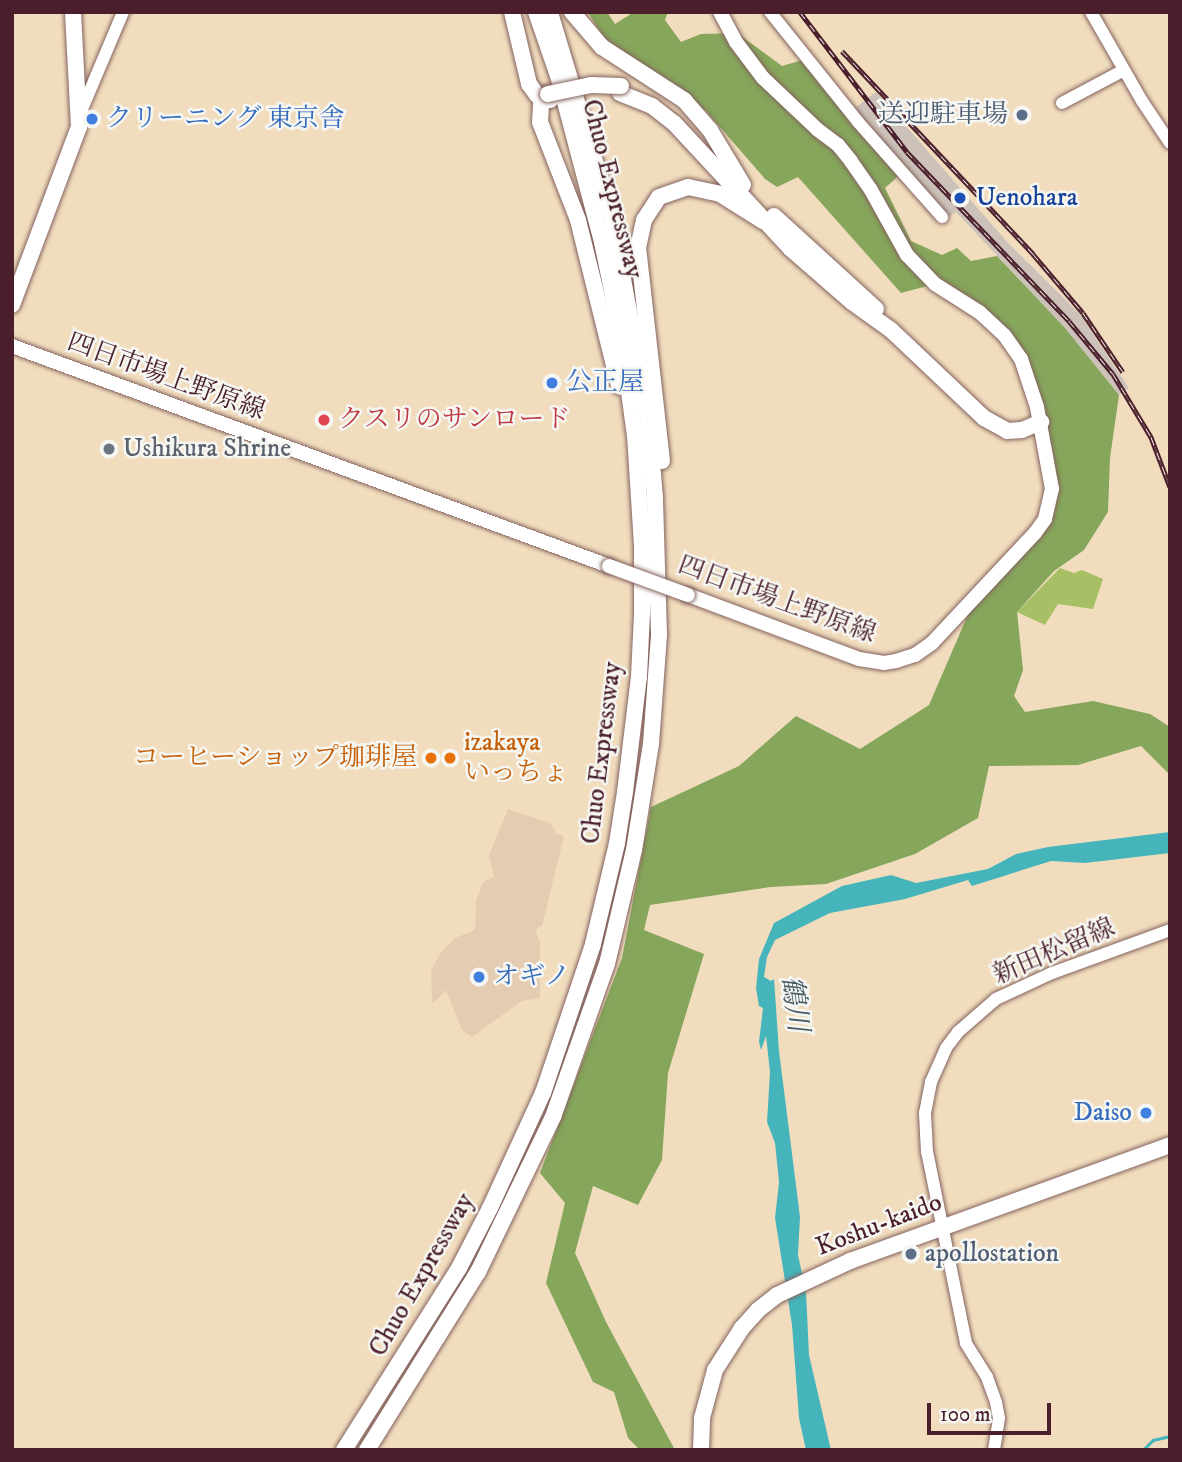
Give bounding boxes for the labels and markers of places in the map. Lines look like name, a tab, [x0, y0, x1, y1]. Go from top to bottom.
place label: 送迎駐車場	[878, 99, 1008, 131]
place label: クリーニング 東京舎	[106, 103, 346, 135]
marker: 送迎駐車場	[1014, 107, 1030, 123]
marker: クリーニング 東京舎	[84, 111, 100, 127]
place label: Uenohara	[976, 182, 1078, 214]
marker: Uenohara	[950, 188, 970, 208]
place label: 公正屋	[566, 367, 644, 399]
marker: 公正屋	[544, 375, 560, 391]
place label: クスリのサンロード	[338, 404, 572, 436]
marker: クスリのサンロード	[316, 412, 332, 428]
place label: Ushikura Shrine	[123, 433, 291, 465]
marker: Ushikura Shrine	[101, 441, 117, 457]
place label: izakaya いっちょ	[464, 727, 568, 788]
place label: コーヒーショップ珈琲屋	[132, 742, 417, 774]
marker: コーヒーショップ珈琲屋	[423, 750, 439, 766]
marker: izakaya いっちょ	[442, 750, 458, 766]
place label: オギノ	[493, 961, 571, 993]
marker: オギノ	[471, 969, 487, 985]
place label: Daiso	[1074, 1097, 1132, 1129]
marker: Daiso	[1138, 1105, 1154, 1121]
place label: apollostation	[925, 1238, 1059, 1270]
marker: apollostation	[903, 1246, 919, 1262]

